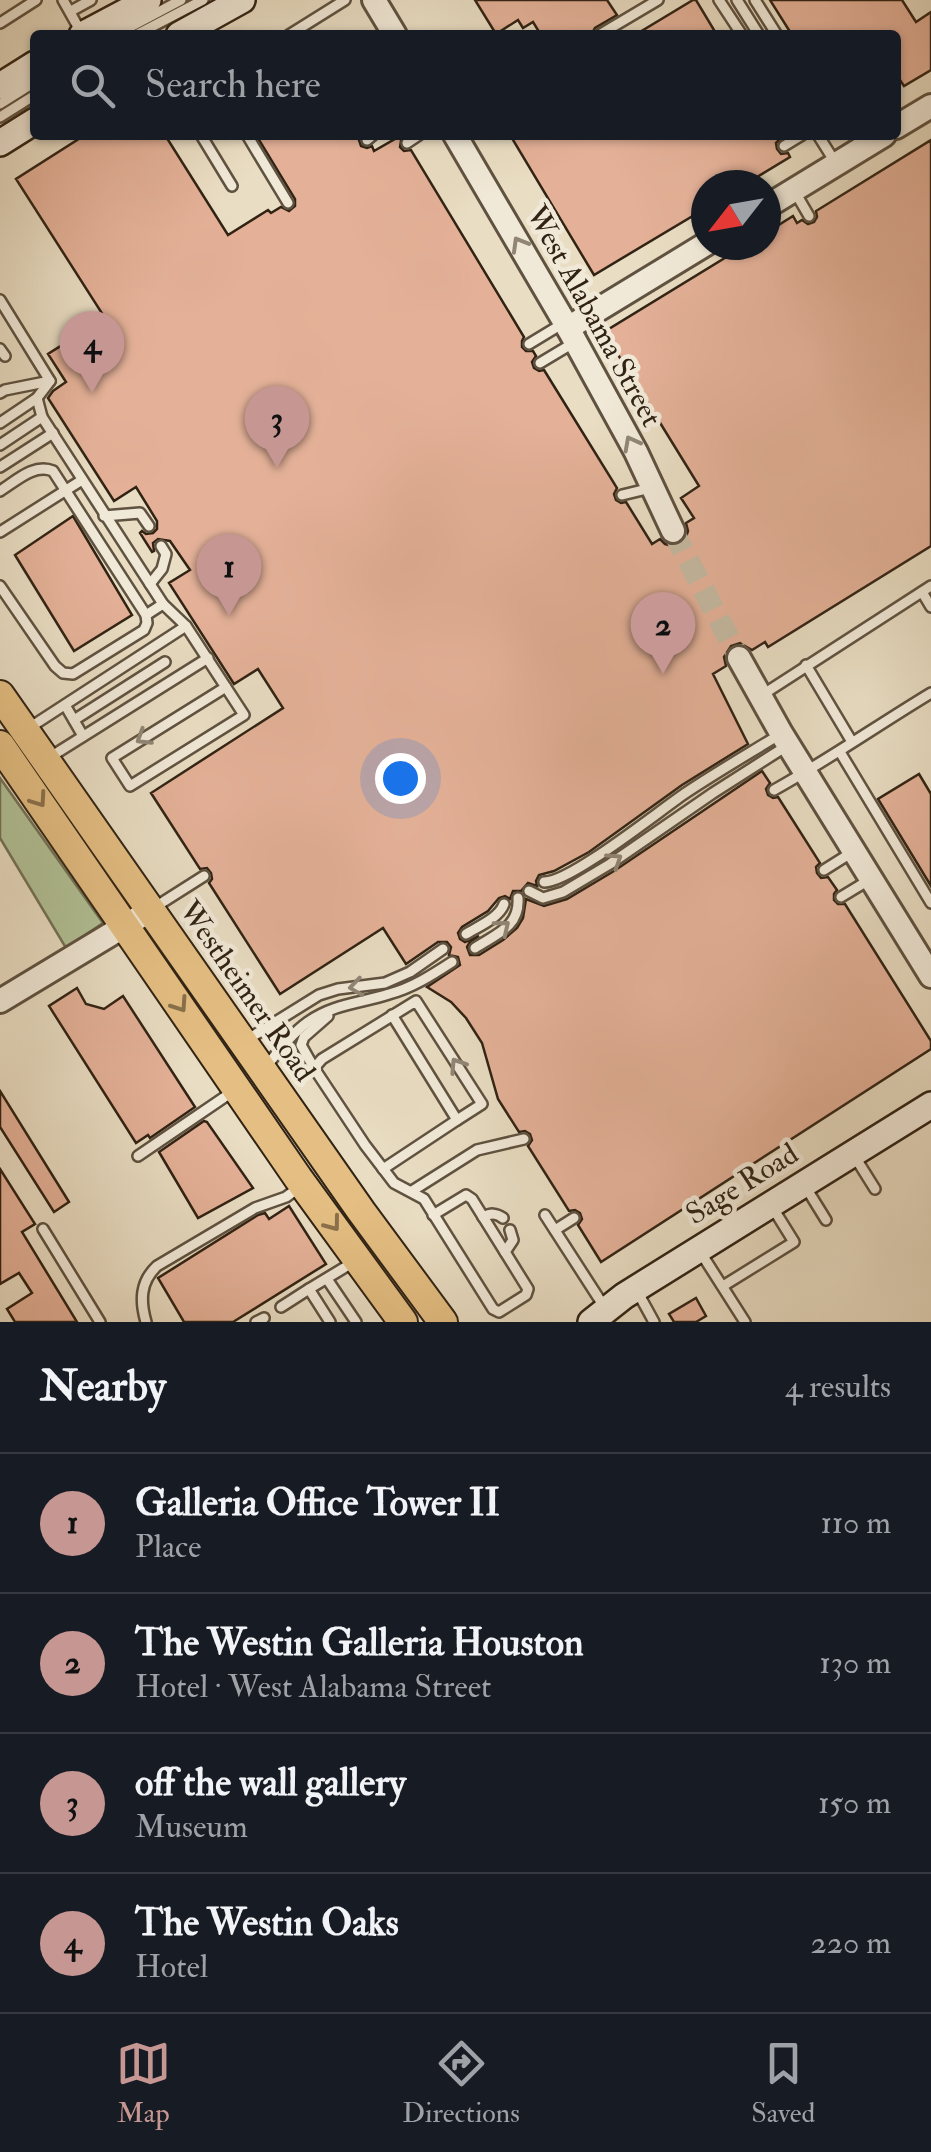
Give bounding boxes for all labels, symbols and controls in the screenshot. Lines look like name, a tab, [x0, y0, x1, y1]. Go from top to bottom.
search box	[30, 30, 901, 140]
icon: search	[65, 58, 120, 113]
text: Search here	[145, 61, 321, 109]
north arrow	[691, 170, 781, 260]
street label: West Alabama Street	[517, 198, 670, 433]
one-way arrow	[512, 237, 531, 255]
pin: 4	[59, 310, 124, 393]
pin: 3	[244, 386, 310, 468]
one-way arrow	[624, 436, 643, 454]
pin: 1	[196, 534, 262, 616]
pin: 2	[630, 592, 696, 674]
one-way arrow	[136, 726, 154, 745]
your location	[375, 753, 426, 804]
one-way arrow	[27, 789, 45, 808]
one-way arrow	[604, 854, 622, 873]
street label: Westheimer Road	[170, 893, 323, 1089]
one-way arrow	[492, 921, 510, 939]
one-way arrow	[347, 975, 364, 996]
one-way arrow	[168, 995, 187, 1013]
one-way arrow	[450, 1058, 469, 1076]
street label: Sage Road	[679, 1135, 805, 1233]
one-way arrow	[321, 1213, 338, 1231]
text: Nearby	[40, 1361, 166, 1413]
text: 4 results	[785, 1367, 891, 1407]
text: Galleria Office Tower II	[135, 1479, 500, 1527]
text: 1	[67, 1503, 78, 1543]
text: 110 m	[820, 1503, 891, 1543]
text: Place	[135, 1527, 201, 1567]
text: The Westin Galleria Houston	[135, 1619, 584, 1667]
text: 2	[64, 1643, 81, 1683]
text: 130 m	[819, 1643, 891, 1683]
text: Hotel · West Alabama Street	[135, 1667, 491, 1707]
text: off the wall gallery	[135, 1759, 406, 1807]
text: 3	[66, 1783, 79, 1823]
text: 150 m	[818, 1783, 891, 1823]
text: Museum	[135, 1807, 248, 1847]
text: The Westin Oaks	[135, 1899, 399, 1947]
text: 4	[64, 1923, 81, 1963]
text: 220 m	[811, 1923, 891, 1963]
text: Hotel	[135, 1947, 208, 1987]
tab: Map	[116, 2036, 171, 2131]
tab: Directions	[402, 2036, 520, 2131]
tab: Saved	[751, 2036, 815, 2131]

